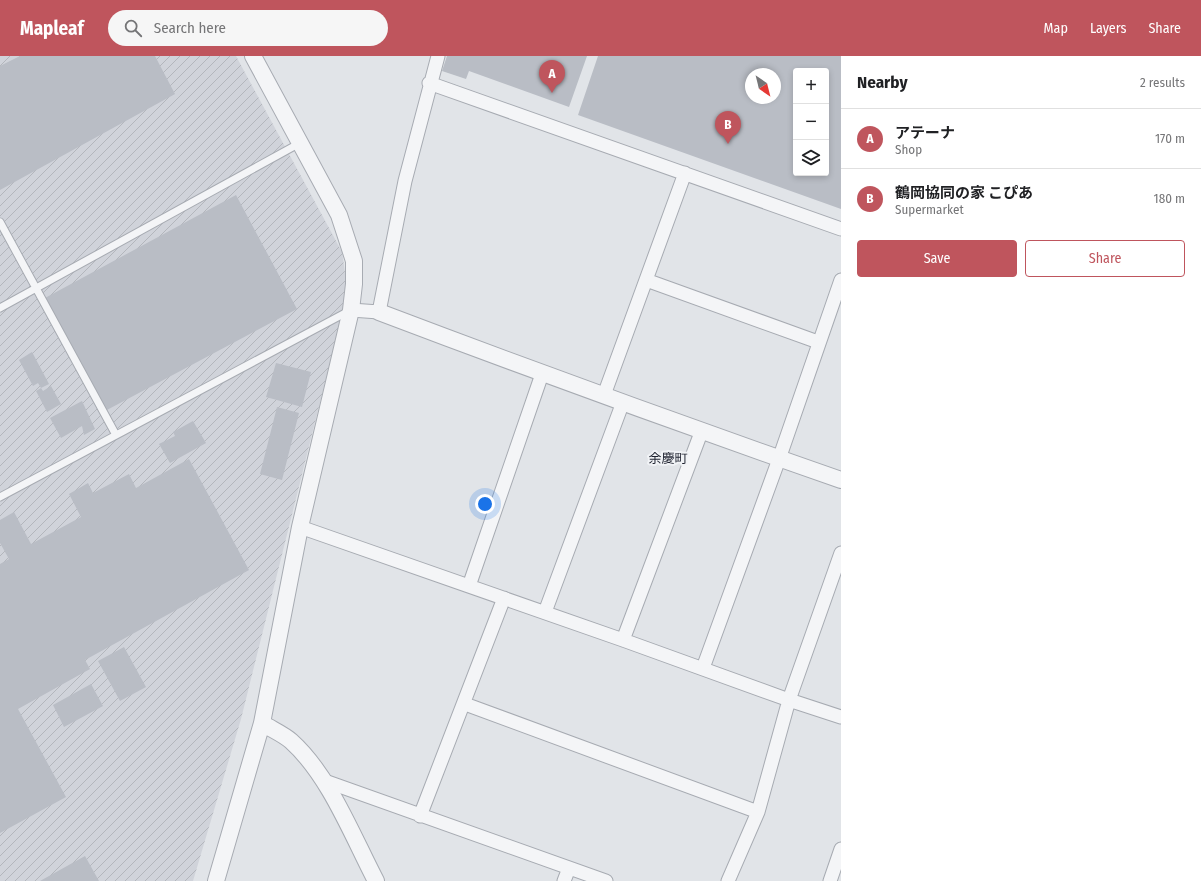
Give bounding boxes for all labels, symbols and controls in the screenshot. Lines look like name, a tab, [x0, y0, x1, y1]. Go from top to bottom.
search box	[108, 10, 388, 46]
text: Mapleaf	[20, 17, 84, 40]
icon: search	[122, 17, 144, 39]
text: Search here	[154, 19, 226, 37]
text: Map	[1044, 20, 1068, 37]
text: Layers	[1090, 20, 1126, 37]
text: Share	[1148, 20, 1181, 37]
pin: A	[539, 60, 565, 93]
north arrow	[745, 68, 781, 104]
map controls	[793, 68, 829, 176]
button: +	[793, 68, 829, 104]
text: Nearby	[857, 72, 908, 93]
text: 2 results	[1140, 75, 1185, 90]
button: −	[793, 104, 829, 140]
pin: B	[715, 111, 741, 144]
text: アテーナ	[895, 124, 955, 142]
text: A	[866, 131, 874, 146]
text: 170 m	[1155, 131, 1185, 146]
button: layers	[793, 140, 829, 176]
text: Shop	[895, 142, 922, 157]
text: 鶴岡協同の家 こぴあ	[895, 184, 1033, 202]
text: B	[866, 191, 874, 206]
text: 180 m	[1154, 191, 1185, 206]
text: Supermarket	[895, 202, 964, 217]
button: Save	[857, 240, 1017, 277]
button: Share	[1025, 240, 1185, 277]
district label: 余慶町	[648, 451, 688, 466]
your location	[475, 494, 495, 514]

